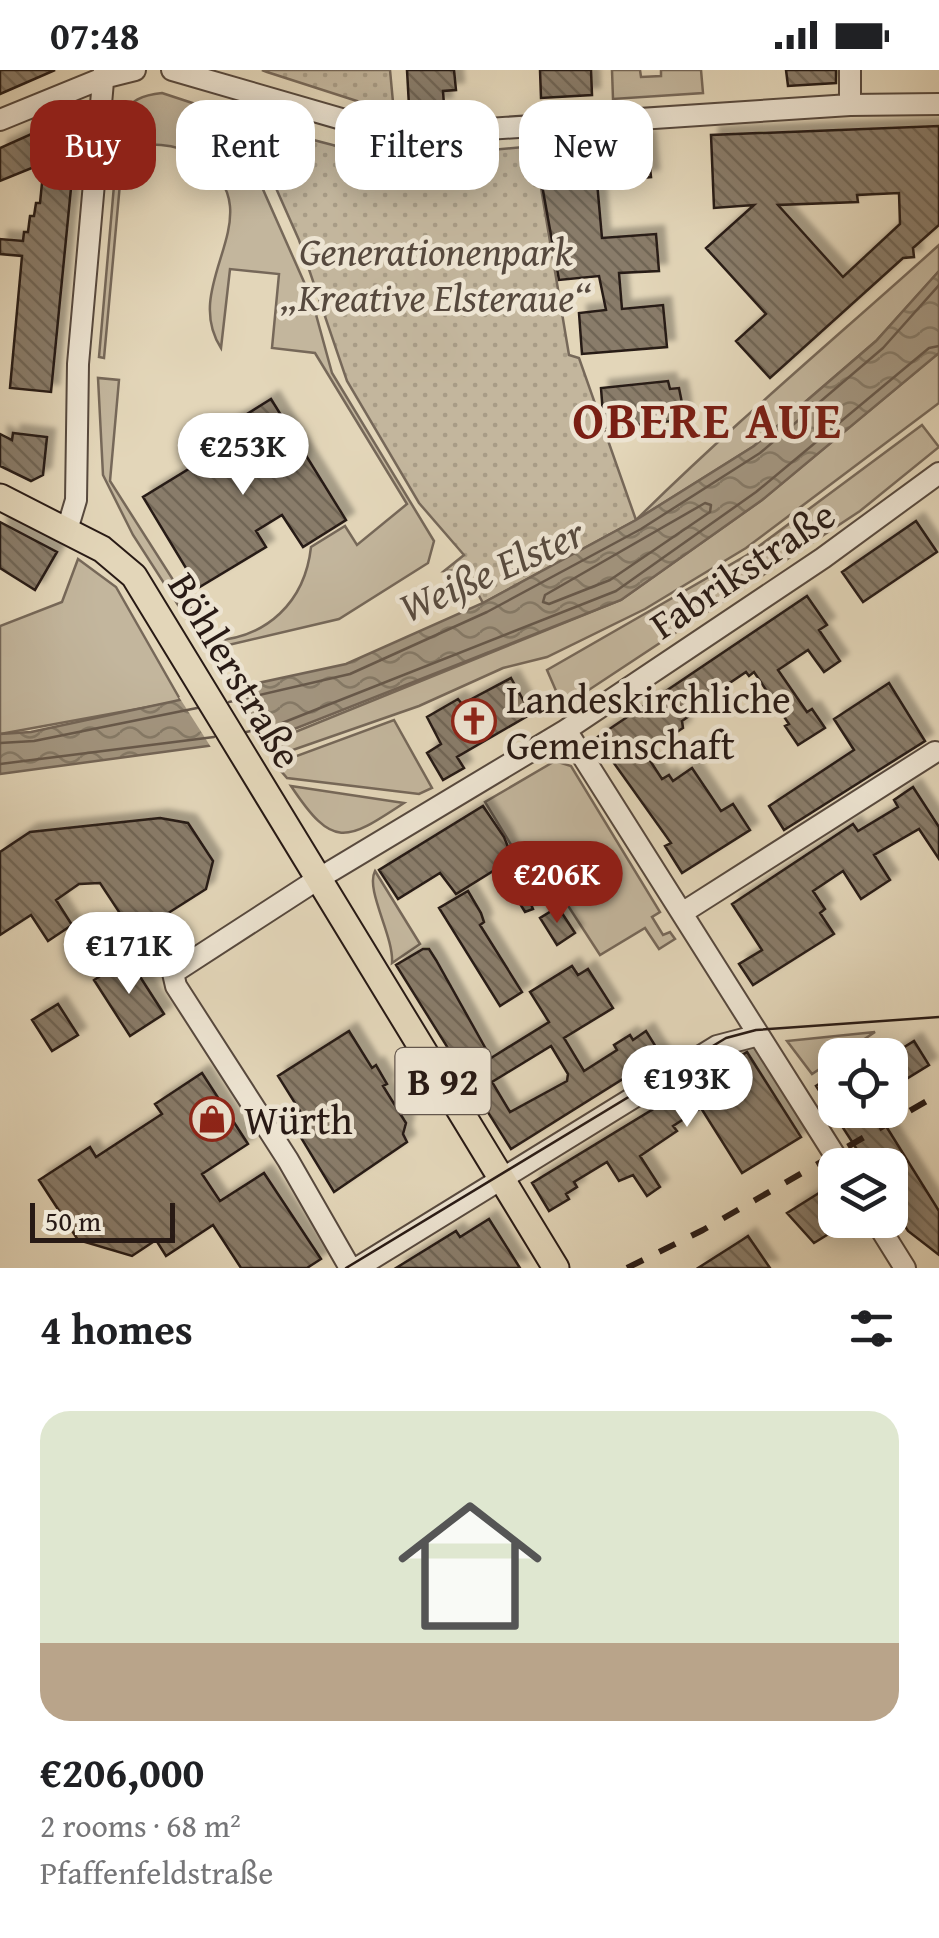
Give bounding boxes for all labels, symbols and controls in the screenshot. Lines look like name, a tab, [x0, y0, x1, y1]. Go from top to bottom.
text: 07:48	[50, 7, 140, 63]
chip: Buy	[30, 100, 156, 190]
chip: Rent	[176, 100, 315, 190]
chip: Filters	[335, 100, 499, 190]
chip: New	[519, 100, 653, 190]
park label: Generationenpark „Kreative Elsteraue“	[281, 221, 591, 326]
district label: OBERE AUE	[573, 383, 843, 456]
pin: €253K	[173, 413, 313, 498]
text: €253K	[200, 422, 286, 469]
street label: Fabrikstraße	[637, 485, 847, 653]
water label: Weiße Elster	[389, 501, 595, 637]
street label: Böhlerstraße	[154, 561, 318, 779]
place label: Landeskirchliche Gemeinschaft	[506, 669, 791, 774]
church icon: Landeskirchliche Gemeinschaft	[451, 698, 497, 744]
pin: €206K	[487, 841, 627, 926]
text: €206K	[514, 850, 600, 897]
pin: €171K	[59, 912, 199, 997]
text: €171K	[86, 921, 172, 968]
map controls	[818, 1038, 908, 1238]
button: locate	[818, 1038, 908, 1128]
pin: €193K	[617, 1045, 757, 1130]
road number: B 92	[396, 1048, 490, 1114]
text: €193K	[644, 1054, 730, 1101]
place label: Würth	[244, 1090, 353, 1149]
shop icon: Würth	[189, 1096, 235, 1142]
button: layers	[818, 1148, 908, 1238]
scale bar	[30, 1198, 175, 1242]
text: 50 m	[45, 1200, 101, 1241]
text: 4 homes	[40, 1298, 193, 1359]
icon: filters	[844, 1301, 899, 1356]
icon: home	[380, 1476, 560, 1656]
text: €206,000	[40, 1741, 204, 1802]
text: 2 rooms · 68 m²	[40, 1802, 241, 1849]
text: Pfaffenfeldstraße	[40, 1849, 273, 1896]

